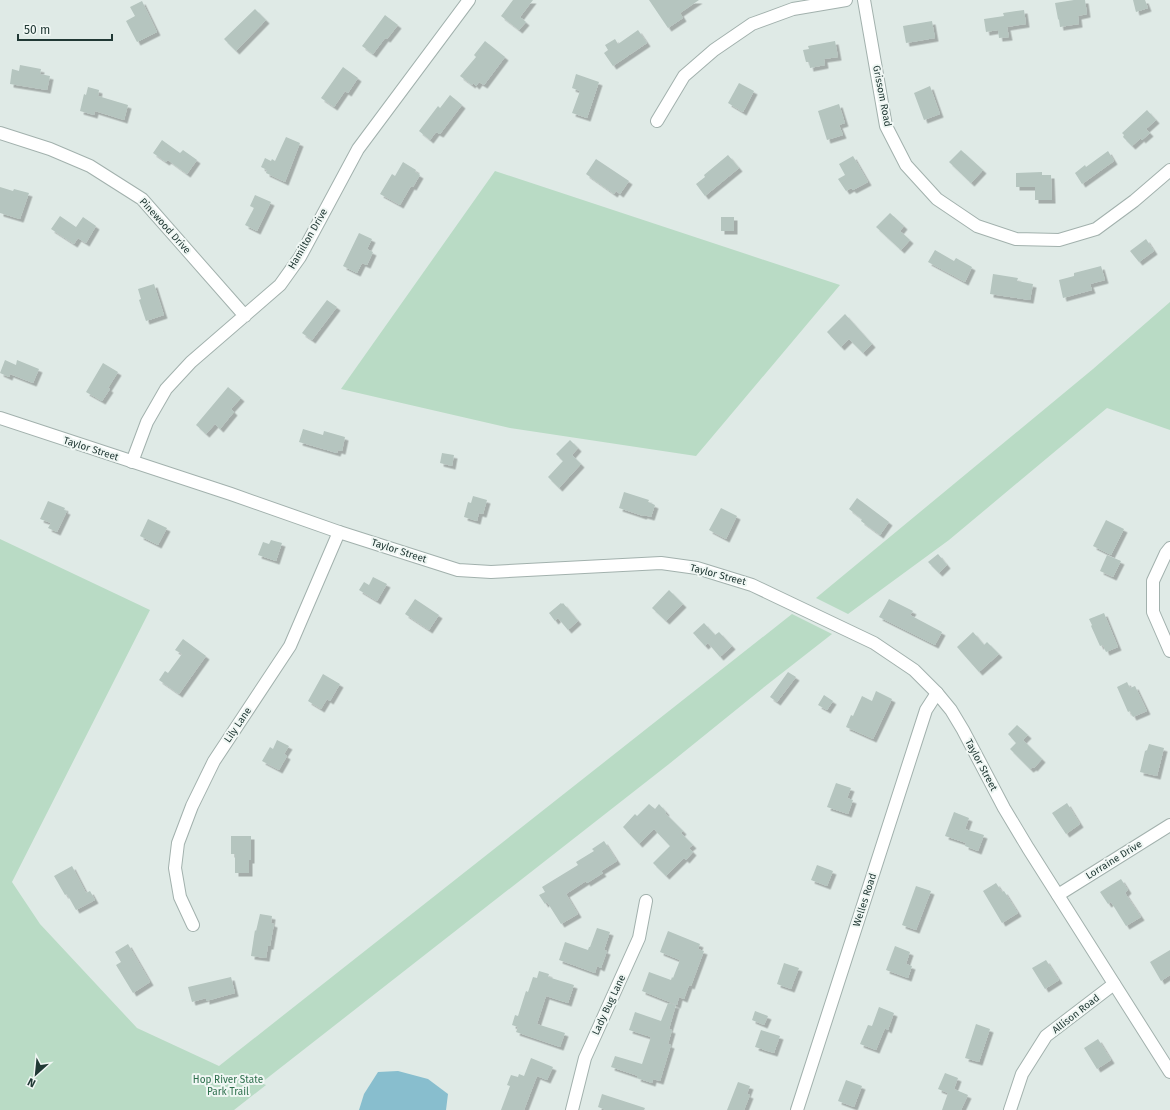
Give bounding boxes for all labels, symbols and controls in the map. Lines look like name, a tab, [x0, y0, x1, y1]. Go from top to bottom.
scale bar	[18, 16, 112, 42]
text: 50 m	[24, 23, 50, 37]
street label: Grissom Road	[870, 64, 894, 128]
street label: Pinewood Drive	[137, 196, 193, 256]
street label: Hamilton Drive	[286, 207, 330, 271]
street label: Taylor Street	[62, 434, 120, 464]
street label: Taylor Street	[370, 536, 428, 566]
street label: Taylor Street	[689, 562, 748, 588]
street label: Lily Lane	[222, 705, 254, 745]
street label: Taylor Street	[962, 737, 1000, 793]
street label: Lorraine Drive	[1084, 838, 1144, 882]
street label: Welles Road	[851, 872, 879, 928]
street label: Lady Bug Lane	[590, 973, 628, 1037]
street label: Allison Road	[1050, 992, 1102, 1036]
north arrow	[16, 1054, 56, 1094]
park label: Hop River State Park Trail	[193, 1074, 263, 1098]
text: N	[25, 1075, 38, 1090]

